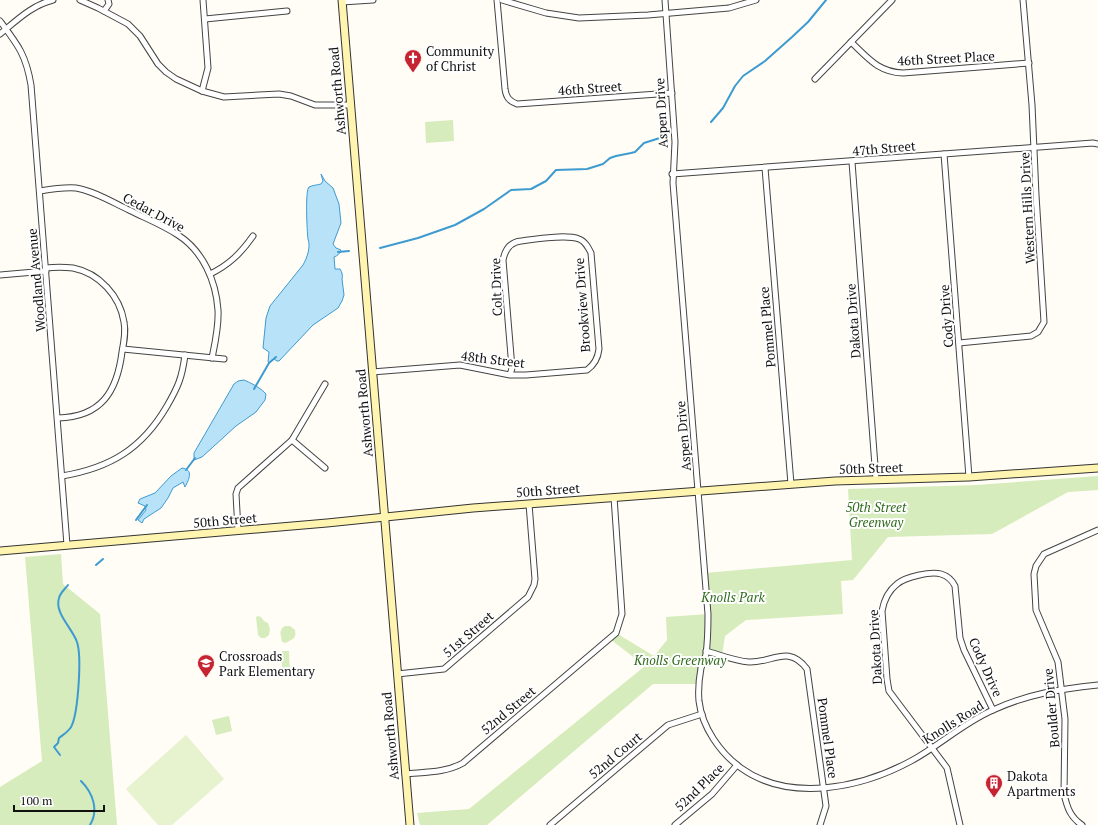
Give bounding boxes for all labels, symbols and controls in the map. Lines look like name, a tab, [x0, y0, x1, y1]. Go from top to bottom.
place label: Community of Christ	[426, 42, 495, 75]
street label: Ashworth Road	[324, 46, 350, 136]
street label: 46th Street Place	[897, 46, 995, 70]
church icon: Community of Christ	[403, 48, 423, 73]
street label: 46th Street	[557, 77, 623, 99]
street label: Aspen Drive	[650, 77, 672, 149]
street label: 47th Street	[852, 136, 917, 160]
street label: Western Hills Drive	[1015, 152, 1039, 264]
street label: Cedar Drive	[120, 188, 188, 236]
street label: Woodland Avenue	[23, 228, 49, 332]
street label: Brookview Drive	[570, 257, 594, 353]
street label: Colt Drive	[486, 258, 506, 316]
street label: Dakota Drive	[841, 283, 865, 359]
street label: Cody Drive	[935, 284, 957, 348]
street label: Pommel Place	[754, 286, 780, 368]
street label: 48th Street	[460, 346, 526, 372]
street label: Ashworth Road	[351, 368, 377, 458]
street label: Aspen Drive	[671, 400, 695, 472]
street label: 50th Street	[839, 458, 904, 478]
street label: 50th Street	[515, 479, 581, 501]
park label: 50th Street Greenway	[846, 498, 907, 531]
street label: 50th Street	[192, 508, 258, 532]
park label: Knolls Park	[700, 588, 765, 606]
street label: 51st Street	[439, 607, 497, 661]
street label: Dakota Drive	[864, 609, 886, 685]
street label: Cody Drive	[965, 634, 1007, 700]
place label: Crossroads Park Elementary	[219, 647, 315, 680]
park label: Knolls Greenway	[633, 651, 727, 669]
school or university icon: Crossroads Park Elementary	[196, 653, 216, 678]
street label: Boulder Drive	[1039, 668, 1063, 748]
street label: 52nd Street	[477, 682, 539, 738]
street label: Ashworth Road	[377, 691, 403, 781]
street label: Knolls Road	[919, 696, 987, 748]
street label: Pommel Place	[813, 697, 843, 779]
street label: 52nd Court	[585, 727, 646, 783]
street label: 52nd Place	[670, 759, 728, 815]
place label: Dakota Apartments	[1007, 767, 1076, 800]
building icon: Dakota Apartments	[984, 773, 1004, 798]
scale bar	[14, 787, 104, 813]
text: 100 m	[20, 793, 53, 808]

